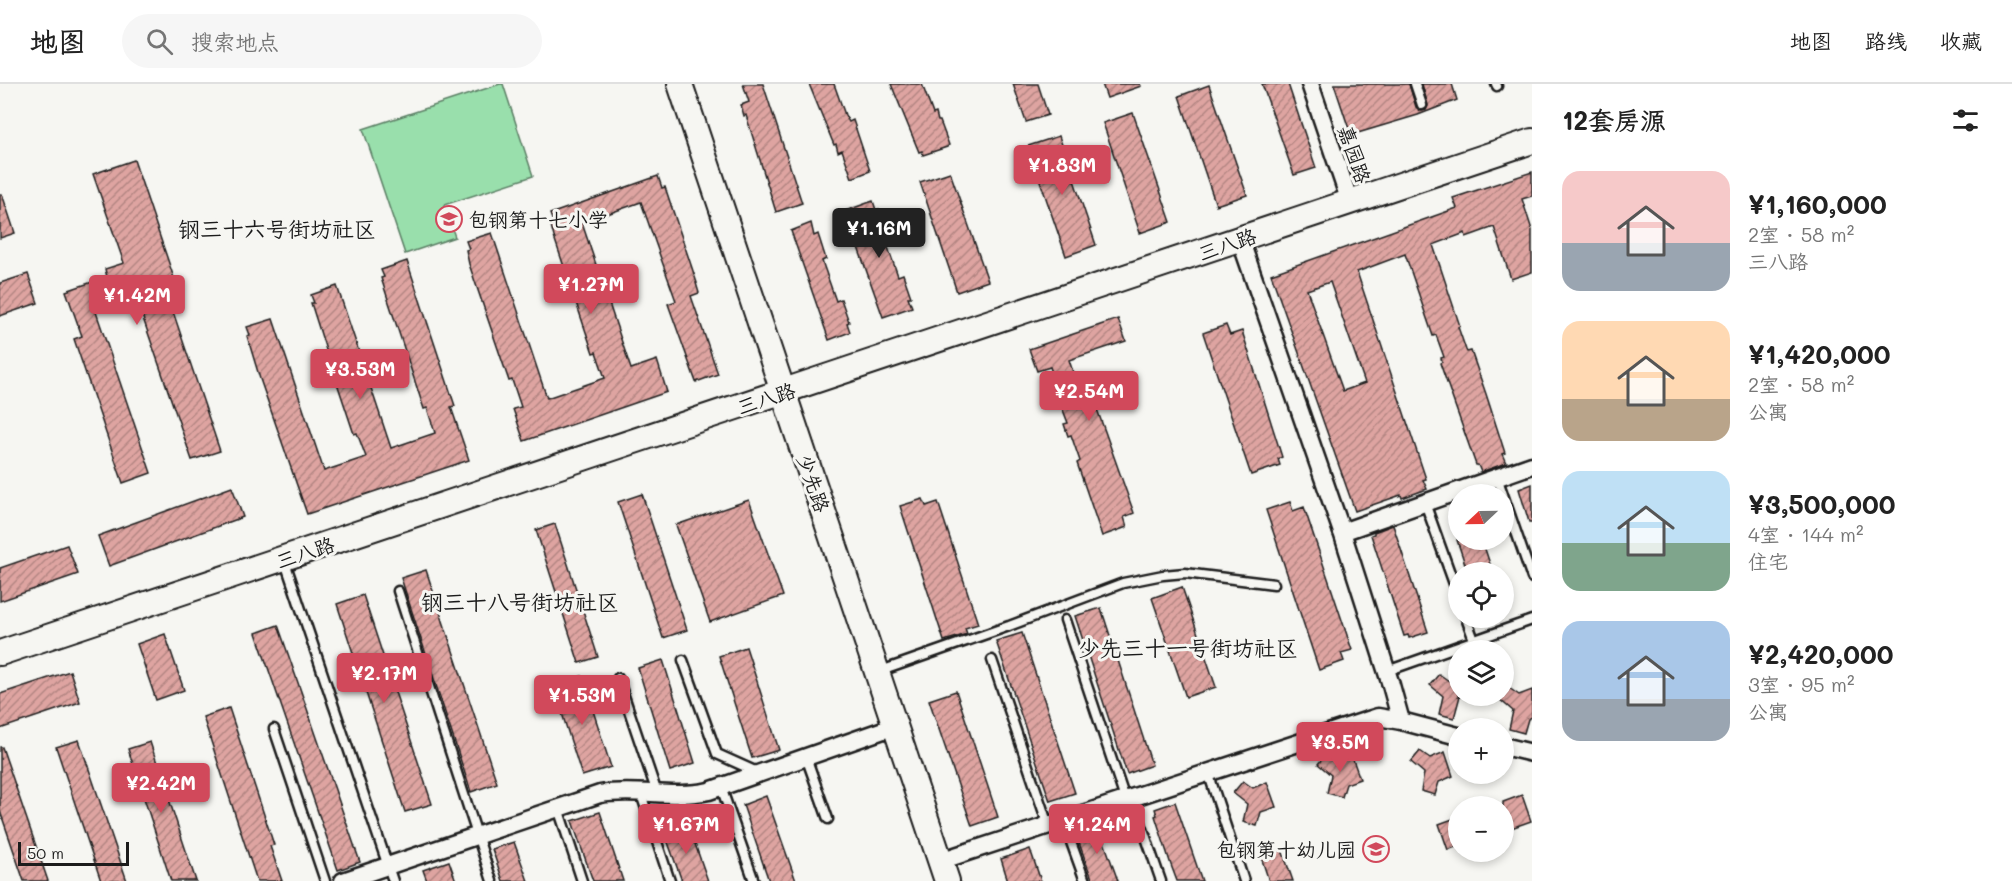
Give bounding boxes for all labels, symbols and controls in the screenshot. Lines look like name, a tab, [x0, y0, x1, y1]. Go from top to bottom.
search box	[122, 14, 542, 68]
text: 地图	[30, 23, 86, 59]
icon: search	[143, 25, 176, 58]
text: 搜索地点	[191, 27, 279, 56]
text: 地图	[1790, 27, 1832, 54]
text: 路线	[1865, 27, 1907, 54]
text: 收藏	[1940, 27, 1982, 54]
text: 12套房源	[1562, 103, 1666, 137]
icon: filters	[1949, 104, 1982, 137]
street label: 嘉园路	[1333, 121, 1377, 188]
pin: ¥1.83M	[1013, 145, 1111, 196]
text: ¥1.83M	[1028, 151, 1096, 177]
text: ¥1,160,000	[1748, 187, 1887, 221]
icon: home	[1610, 195, 1682, 267]
school or university icon: 包钢第十七小学	[434, 204, 464, 234]
place label: 包钢第十七小学	[468, 206, 608, 232]
pin: ¥1.16M	[830, 208, 928, 259]
district label: 钢三十六号街坊社区	[178, 214, 376, 243]
text: ¥1.16M	[846, 214, 912, 240]
text: 2室 · 58 m²	[1748, 221, 1854, 247]
street label: 三八路	[1194, 222, 1261, 266]
text: 三八路	[1748, 248, 1808, 274]
pin: ¥1.27M	[542, 264, 640, 315]
text: ¥1.27M	[558, 270, 624, 296]
pin: ¥1.42M	[88, 275, 186, 326]
text: ¥1.42M	[103, 281, 171, 307]
text: ¥1,420,000	[1748, 337, 1890, 371]
icon: home	[1610, 345, 1682, 417]
pin: ¥3.53M	[311, 349, 409, 400]
text: ¥3.53M	[324, 355, 396, 381]
pin: ¥2.54M	[1040, 371, 1138, 422]
text: 2室 · 58 m²	[1748, 371, 1854, 397]
street label: 三八路	[733, 376, 799, 420]
text: ¥2.54M	[1054, 377, 1124, 403]
text: 公寓	[1748, 398, 1788, 424]
street label: 少先路	[792, 450, 836, 517]
north arrow	[1448, 484, 1514, 550]
map controls	[1448, 484, 1514, 862]
text: ¥3,500,000	[1748, 487, 1895, 521]
icon: home	[1610, 495, 1682, 567]
text: 4室 · 144 m²	[1748, 521, 1864, 547]
street label: 三八路	[272, 530, 338, 574]
text: 住宅	[1748, 548, 1788, 574]
button: locate	[1448, 562, 1514, 628]
district label: 钢三十八号街坊社区	[421, 587, 619, 616]
district label: 少先三十一号街坊社区	[1078, 633, 1298, 662]
text: ¥2,420,000	[1748, 637, 1893, 671]
button: layers	[1448, 640, 1514, 706]
icon: home	[1610, 645, 1682, 717]
pin: ¥2.17M	[335, 653, 433, 704]
text: ¥2.17M	[351, 659, 417, 685]
text: 3室 · 95 m²	[1748, 671, 1855, 697]
pin: ¥1.53M	[533, 675, 631, 726]
text: ¥1.53M	[548, 681, 616, 707]
text: 公寓	[1748, 698, 1788, 724]
button: +	[1448, 718, 1514, 784]
pin: ¥3.5M	[1298, 722, 1382, 773]
text: ¥3.5M	[1310, 728, 1370, 754]
pin: ¥2.42M	[112, 763, 210, 814]
text: ¥2.42M	[126, 769, 196, 795]
button: −	[1448, 796, 1514, 862]
pin: ¥1.67M	[637, 804, 735, 855]
pin: ¥1.24M	[1048, 804, 1146, 855]
text: ¥1.67M	[652, 810, 720, 836]
text: ¥1.24M	[1063, 810, 1131, 836]
school or university icon: 包钢第十幼儿园	[1361, 834, 1391, 864]
place label: 包钢第十幼儿园	[1216, 836, 1356, 862]
scale bar	[18, 839, 129, 866]
text: 50 m	[27, 842, 64, 863]

